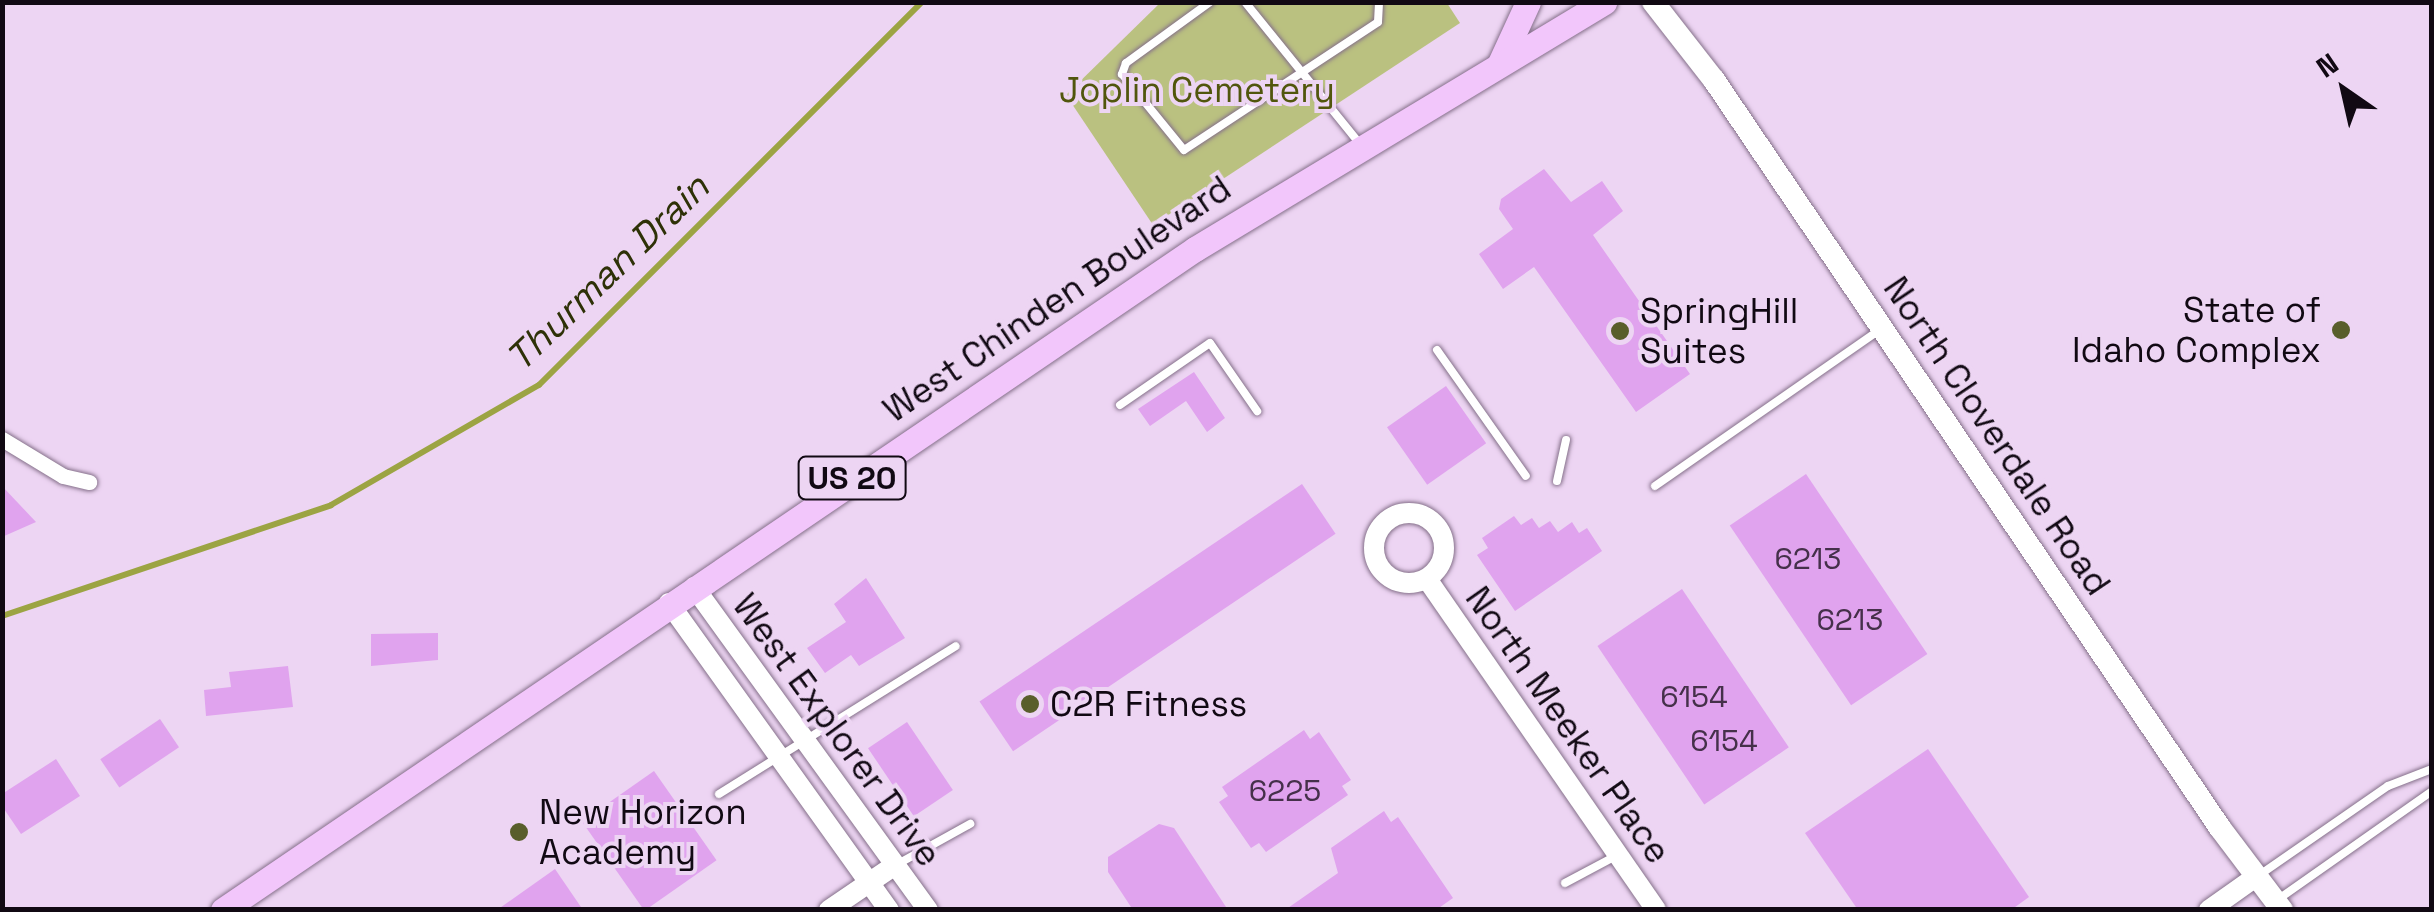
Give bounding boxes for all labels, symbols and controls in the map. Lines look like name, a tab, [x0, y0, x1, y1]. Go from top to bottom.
north arrow	[2294, 40, 2394, 140]
text: N	[2309, 45, 2345, 85]
park label: Joplin Cemetery	[1059, 69, 1335, 111]
water label: Thurman Drain	[497, 165, 719, 381]
street label: West Chinden Boulevard	[875, 167, 1239, 431]
street label: North Cloverdale Road	[1875, 269, 2119, 603]
place label: State of Idaho Complex	[2072, 289, 2321, 371]
place label: SpringHill Suites	[1640, 290, 1798, 372]
marker: State of Idaho Complex	[2330, 319, 2352, 341]
marker: SpringHill Suites	[1609, 320, 1631, 342]
road number: US 20	[797, 451, 907, 505]
house number: 6213	[1775, 541, 1841, 577]
street label: North Meeker Place	[1457, 579, 1679, 871]
street label: West Explorer Drive	[724, 586, 950, 874]
house number: 6213	[1817, 602, 1883, 638]
house number: 6154	[1660, 679, 1728, 715]
place label: C2R Fitness	[1050, 683, 1247, 725]
marker: C2R Fitness	[1019, 693, 1041, 715]
house number: 6154	[1690, 723, 1758, 759]
house number: 6225	[1249, 773, 1321, 809]
place label: New Horizon Academy	[539, 791, 747, 873]
marker: New Horizon Academy	[508, 821, 530, 843]

